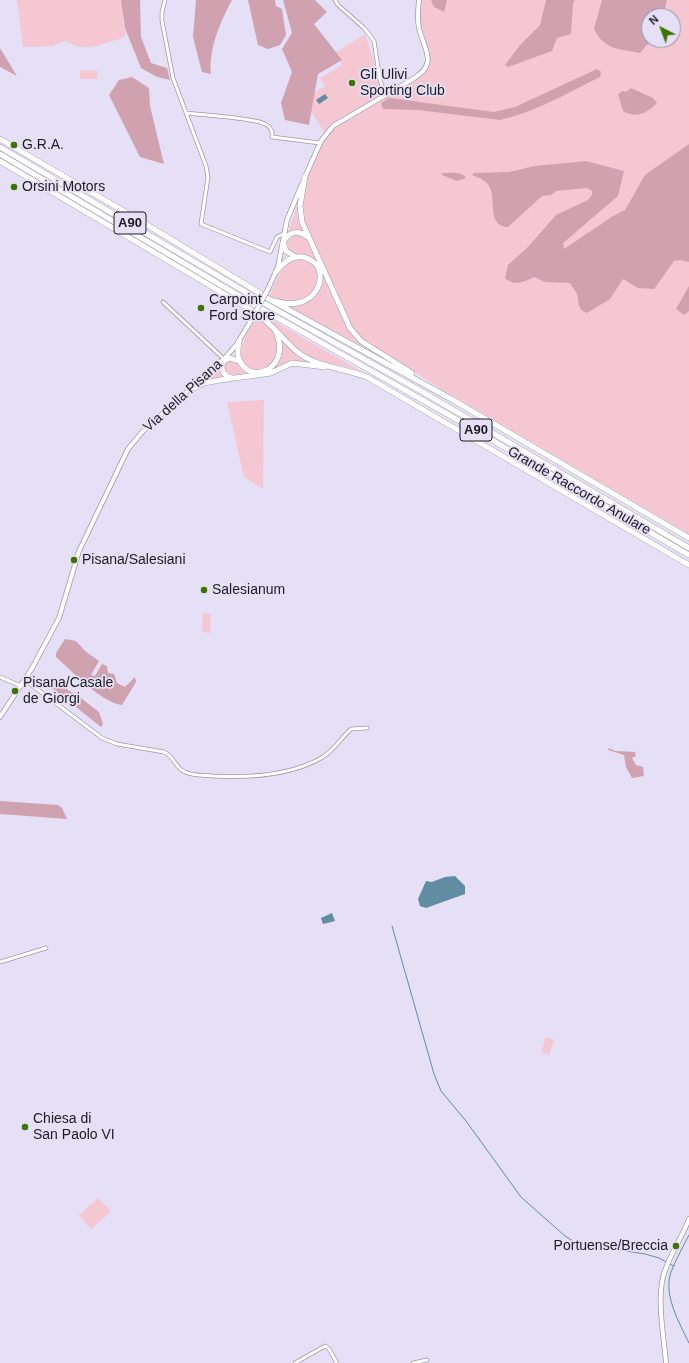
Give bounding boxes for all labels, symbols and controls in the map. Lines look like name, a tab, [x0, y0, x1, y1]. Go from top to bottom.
north arrow	[641, 8, 681, 48]
text: N	[647, 13, 661, 27]
place label: Gli Ulivi Sporting Club	[360, 67, 445, 100]
marker: Gli Ulivi Sporting Club	[347, 78, 357, 88]
place label: G.R.A.	[22, 137, 64, 153]
marker: G.R.A.	[9, 140, 19, 150]
place label: Orsini Motors	[22, 179, 105, 195]
marker: Orsini Motors	[9, 182, 19, 192]
road number: A90	[114, 212, 146, 234]
place label: Carpoint Ford Store	[209, 292, 275, 324]
marker: Carpoint Ford Store	[196, 303, 206, 313]
street label: Via della Pisana	[140, 356, 226, 436]
road number: A90	[460, 419, 492, 441]
street label: Grande Raccordo Anulare	[504, 443, 654, 539]
place label: Pisana/Salesiani	[82, 552, 186, 568]
marker: Pisana/Salesiani	[69, 555, 79, 565]
place label: Salesianum	[212, 582, 285, 598]
marker: Salesianum	[199, 585, 209, 595]
place label: Pisana/Casale de Giorgi	[23, 675, 113, 708]
marker: Pisana/Casale de Giorgi	[10, 686, 20, 696]
place label: Chiesa di San Paolo VI	[33, 1111, 115, 1144]
marker: Chiesa di San Paolo VI	[20, 1122, 30, 1132]
place label: Portuense/Breccia	[554, 1238, 668, 1254]
marker: Portuense/Breccia	[671, 1241, 681, 1251]

